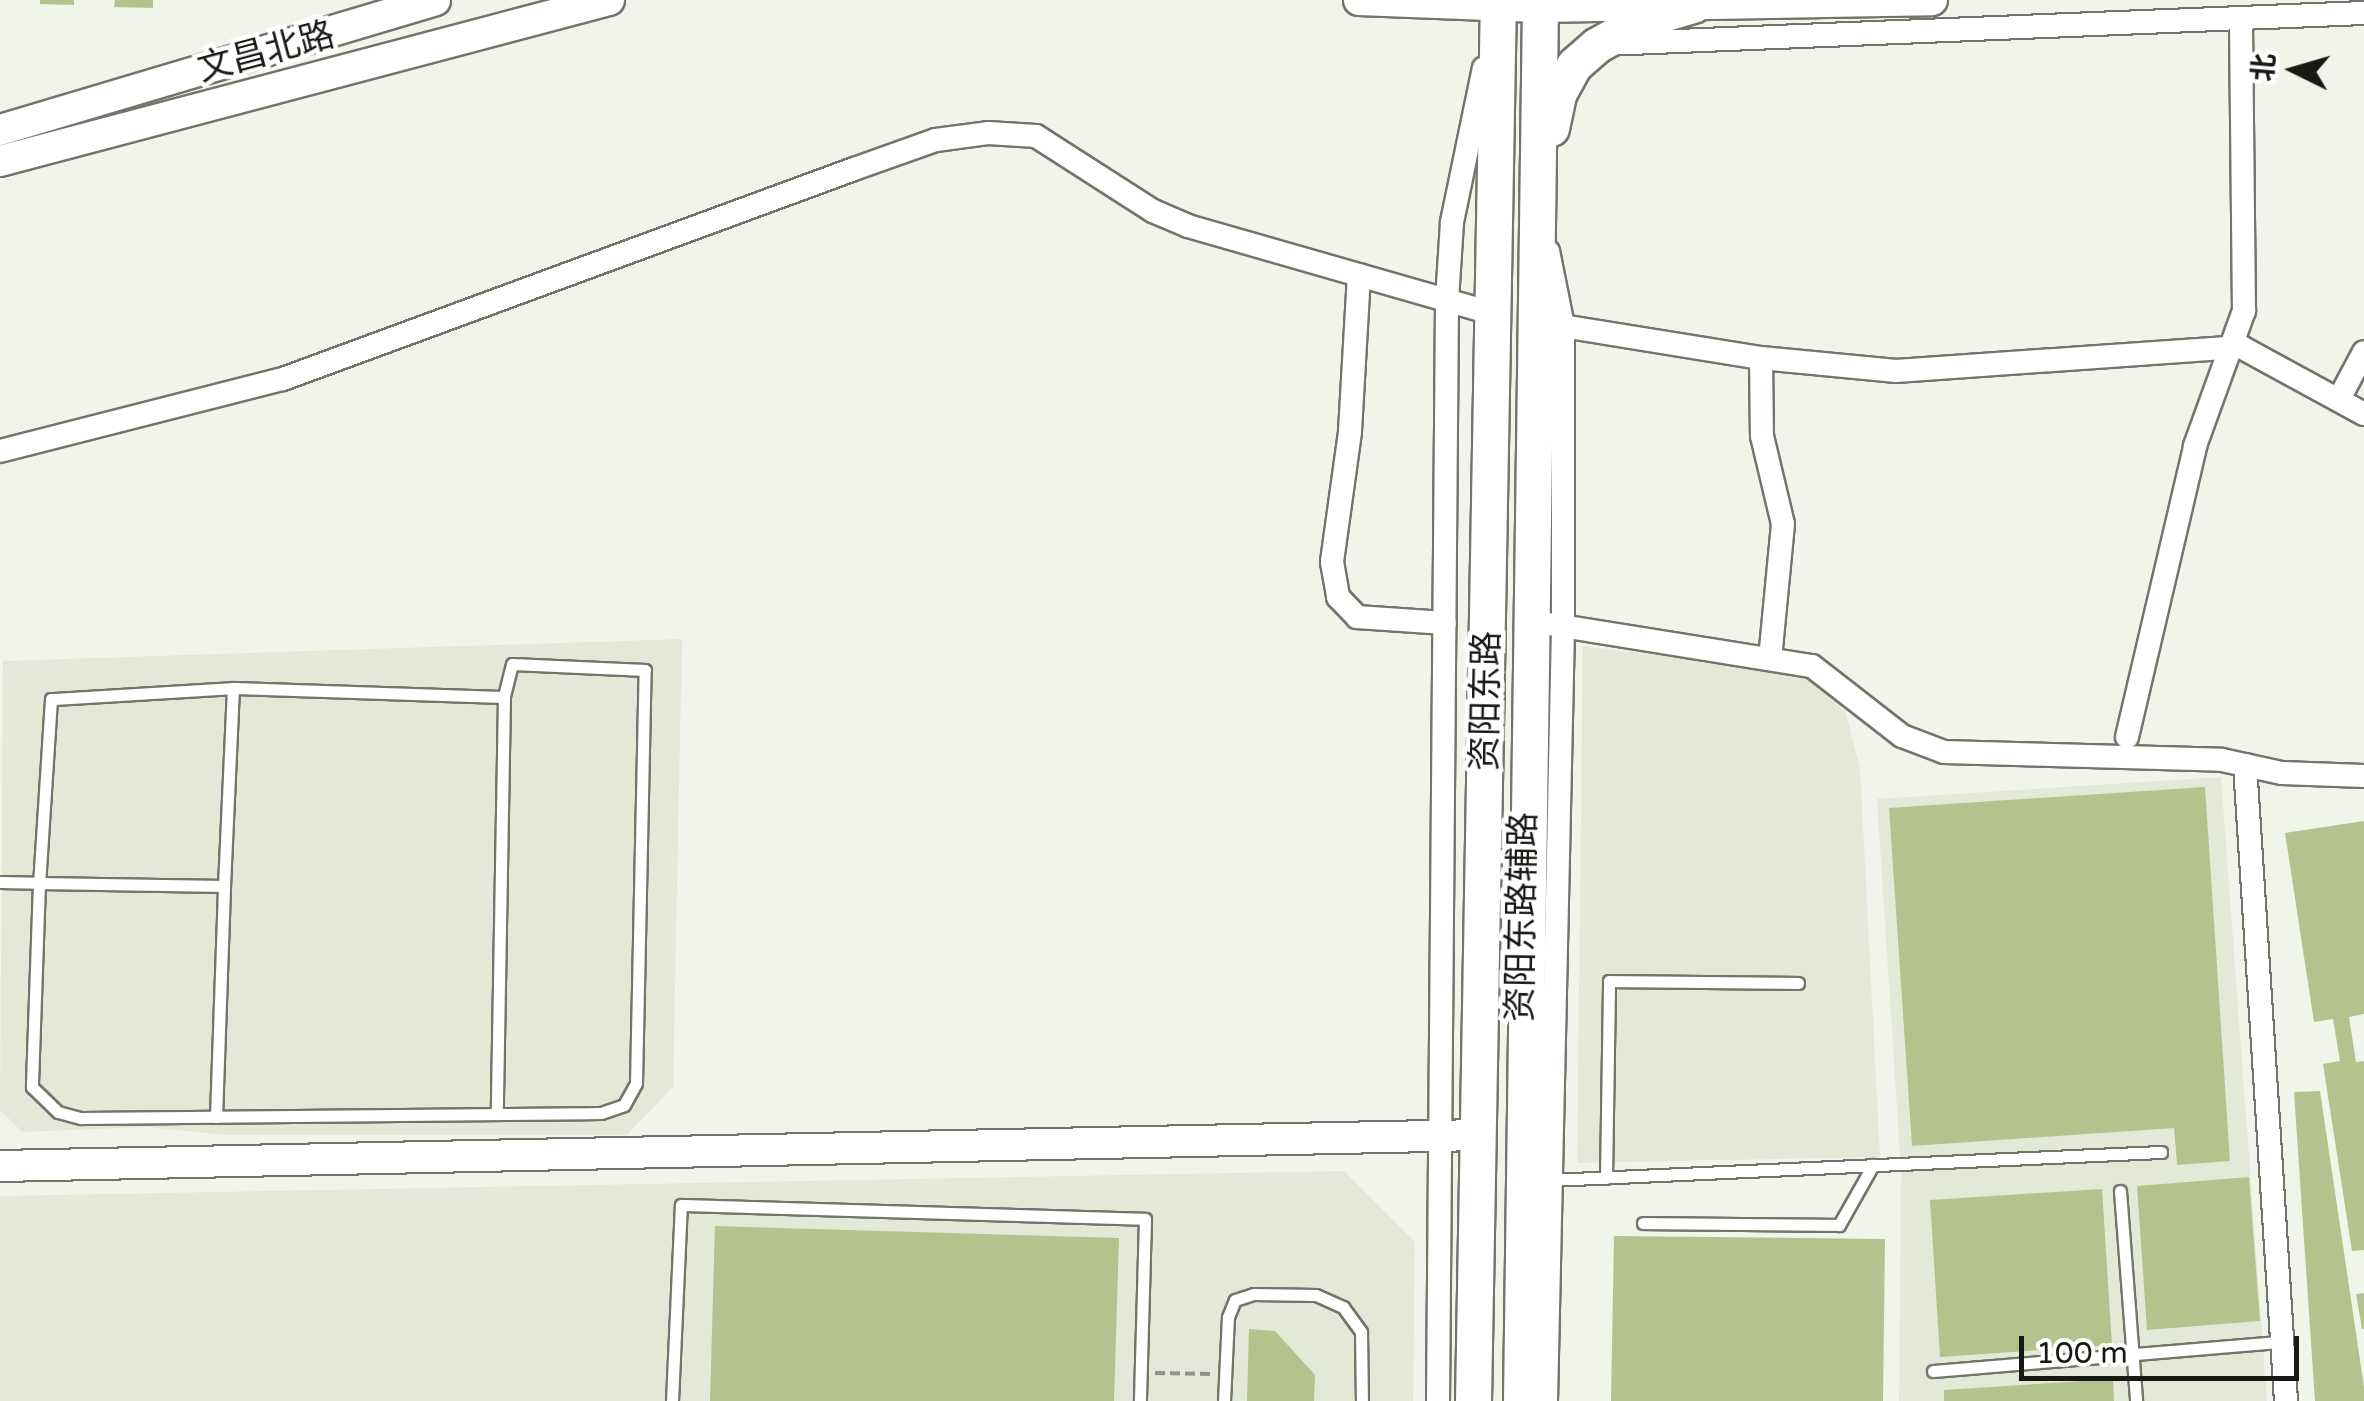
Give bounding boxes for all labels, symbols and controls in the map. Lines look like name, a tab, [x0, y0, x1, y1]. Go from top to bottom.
street label: 文昌北路	[193, 14, 339, 90]
north arrow	[2244, 20, 2344, 120]
text: 北	[2246, 52, 2282, 83]
street label: 资阳东路	[1464, 631, 1508, 771]
street label: 资阳东路辅路	[1499, 812, 1545, 1022]
scale bar	[2024, 1316, 2304, 1378]
text: 100 m	[2036, 1335, 2128, 1372]

